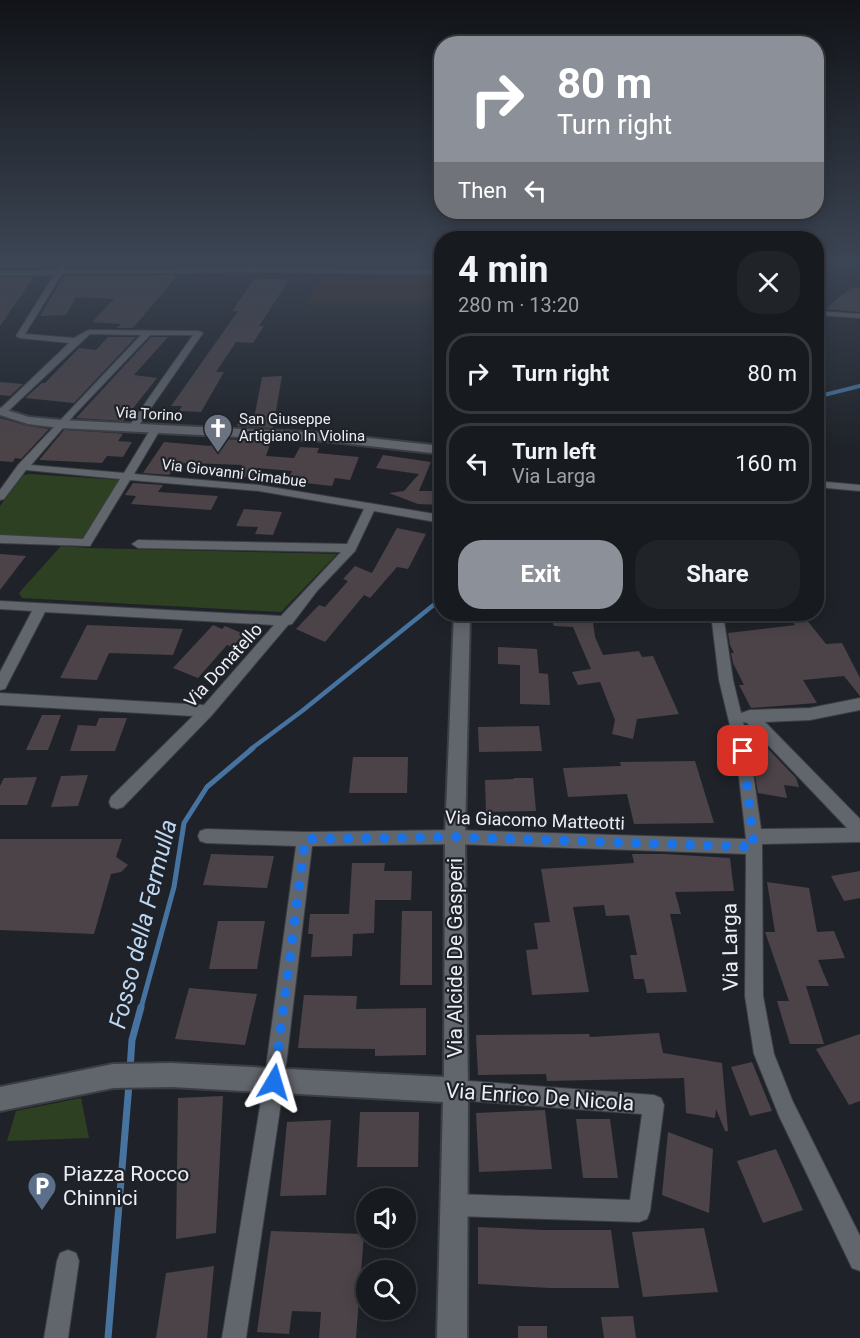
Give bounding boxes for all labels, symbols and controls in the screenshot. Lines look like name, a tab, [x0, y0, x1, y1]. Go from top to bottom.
text: 80 m	[557, 59, 652, 108]
icon: right	[458, 60, 536, 138]
text: Turn right	[557, 109, 672, 141]
icon: left	[519, 174, 552, 207]
text: Then	[458, 178, 507, 203]
text: 4 min	[458, 249, 549, 291]
button: close	[737, 251, 800, 314]
text: 280 m · 13:20	[458, 293, 579, 317]
icon: right	[461, 357, 494, 390]
text: Turn right	[512, 361, 609, 386]
text: 80 m	[748, 361, 797, 386]
street label: Via Torino	[115, 403, 183, 425]
place label: San Giuseppe Artigiano In Violina	[239, 410, 365, 445]
church icon: San Giuseppe Artigiano In Violina	[202, 412, 234, 454]
text: Turn left	[512, 439, 596, 464]
icon: left	[461, 447, 494, 480]
text: 160 m	[735, 451, 797, 476]
street label: Via Giovanni Cimabue	[160, 455, 308, 491]
text: Via Larga	[512, 464, 596, 488]
button: Exit	[458, 540, 623, 609]
button: Share	[635, 540, 800, 609]
street label: Via Donatello	[180, 618, 266, 712]
pin	[717, 725, 768, 776]
icon: arrive	[726, 734, 759, 767]
street label: Via Giacomo Matteotti	[445, 806, 625, 834]
water label: Fosso della Fermulla	[103, 817, 183, 1031]
street label: Via Alcide De Gasperi	[443, 858, 467, 1058]
street label: Via Larga	[717, 903, 743, 991]
position arrow	[242, 1050, 306, 1114]
street label: Via Enrico De Nicola	[445, 1078, 635, 1116]
place label: Piazza Rocco Chinnici	[63, 1162, 189, 1210]
parking icon: Piazza Rocco Chinnici	[26, 1170, 58, 1212]
map controls	[356, 1188, 416, 1320]
button: sound	[356, 1188, 416, 1248]
button: search	[356, 1260, 416, 1320]

